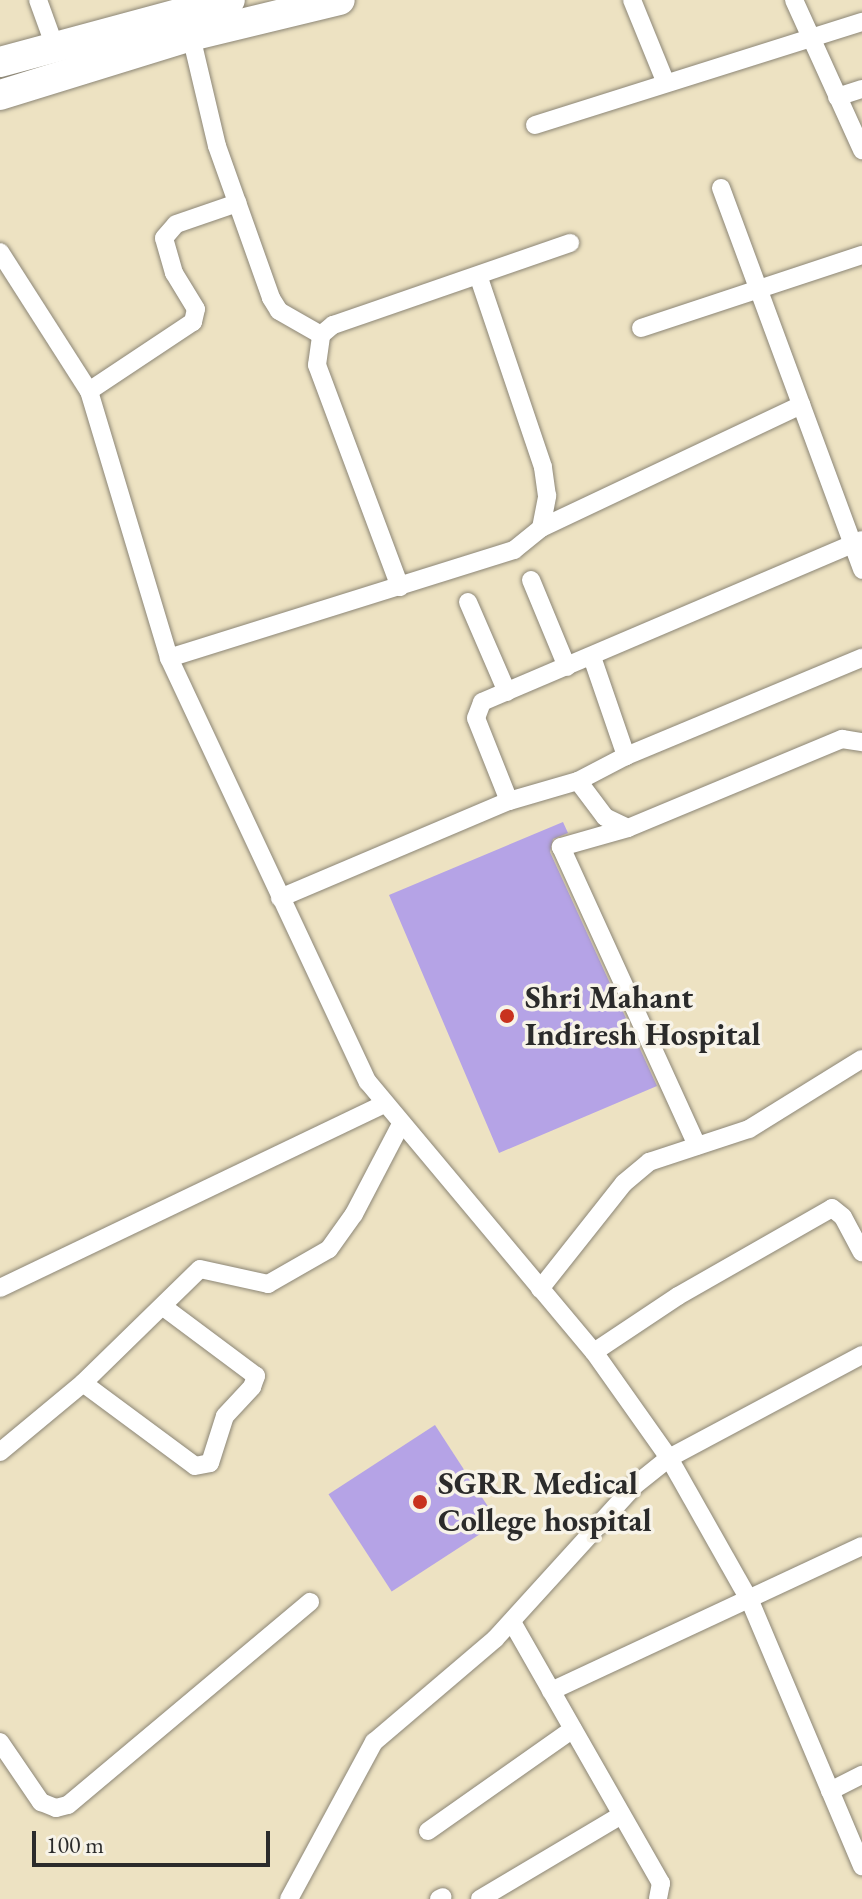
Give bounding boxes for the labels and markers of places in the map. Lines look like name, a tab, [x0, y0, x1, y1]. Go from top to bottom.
place label: Shri Mahant Indiresh Hospital	[525, 979, 761, 1054]
marker: Shri Mahant Indiresh Hospital	[496, 1005, 518, 1027]
place label: SGRR Medical College hospital	[438, 1465, 652, 1540]
marker: SGRR Medical College hospital	[409, 1491, 431, 1513]

